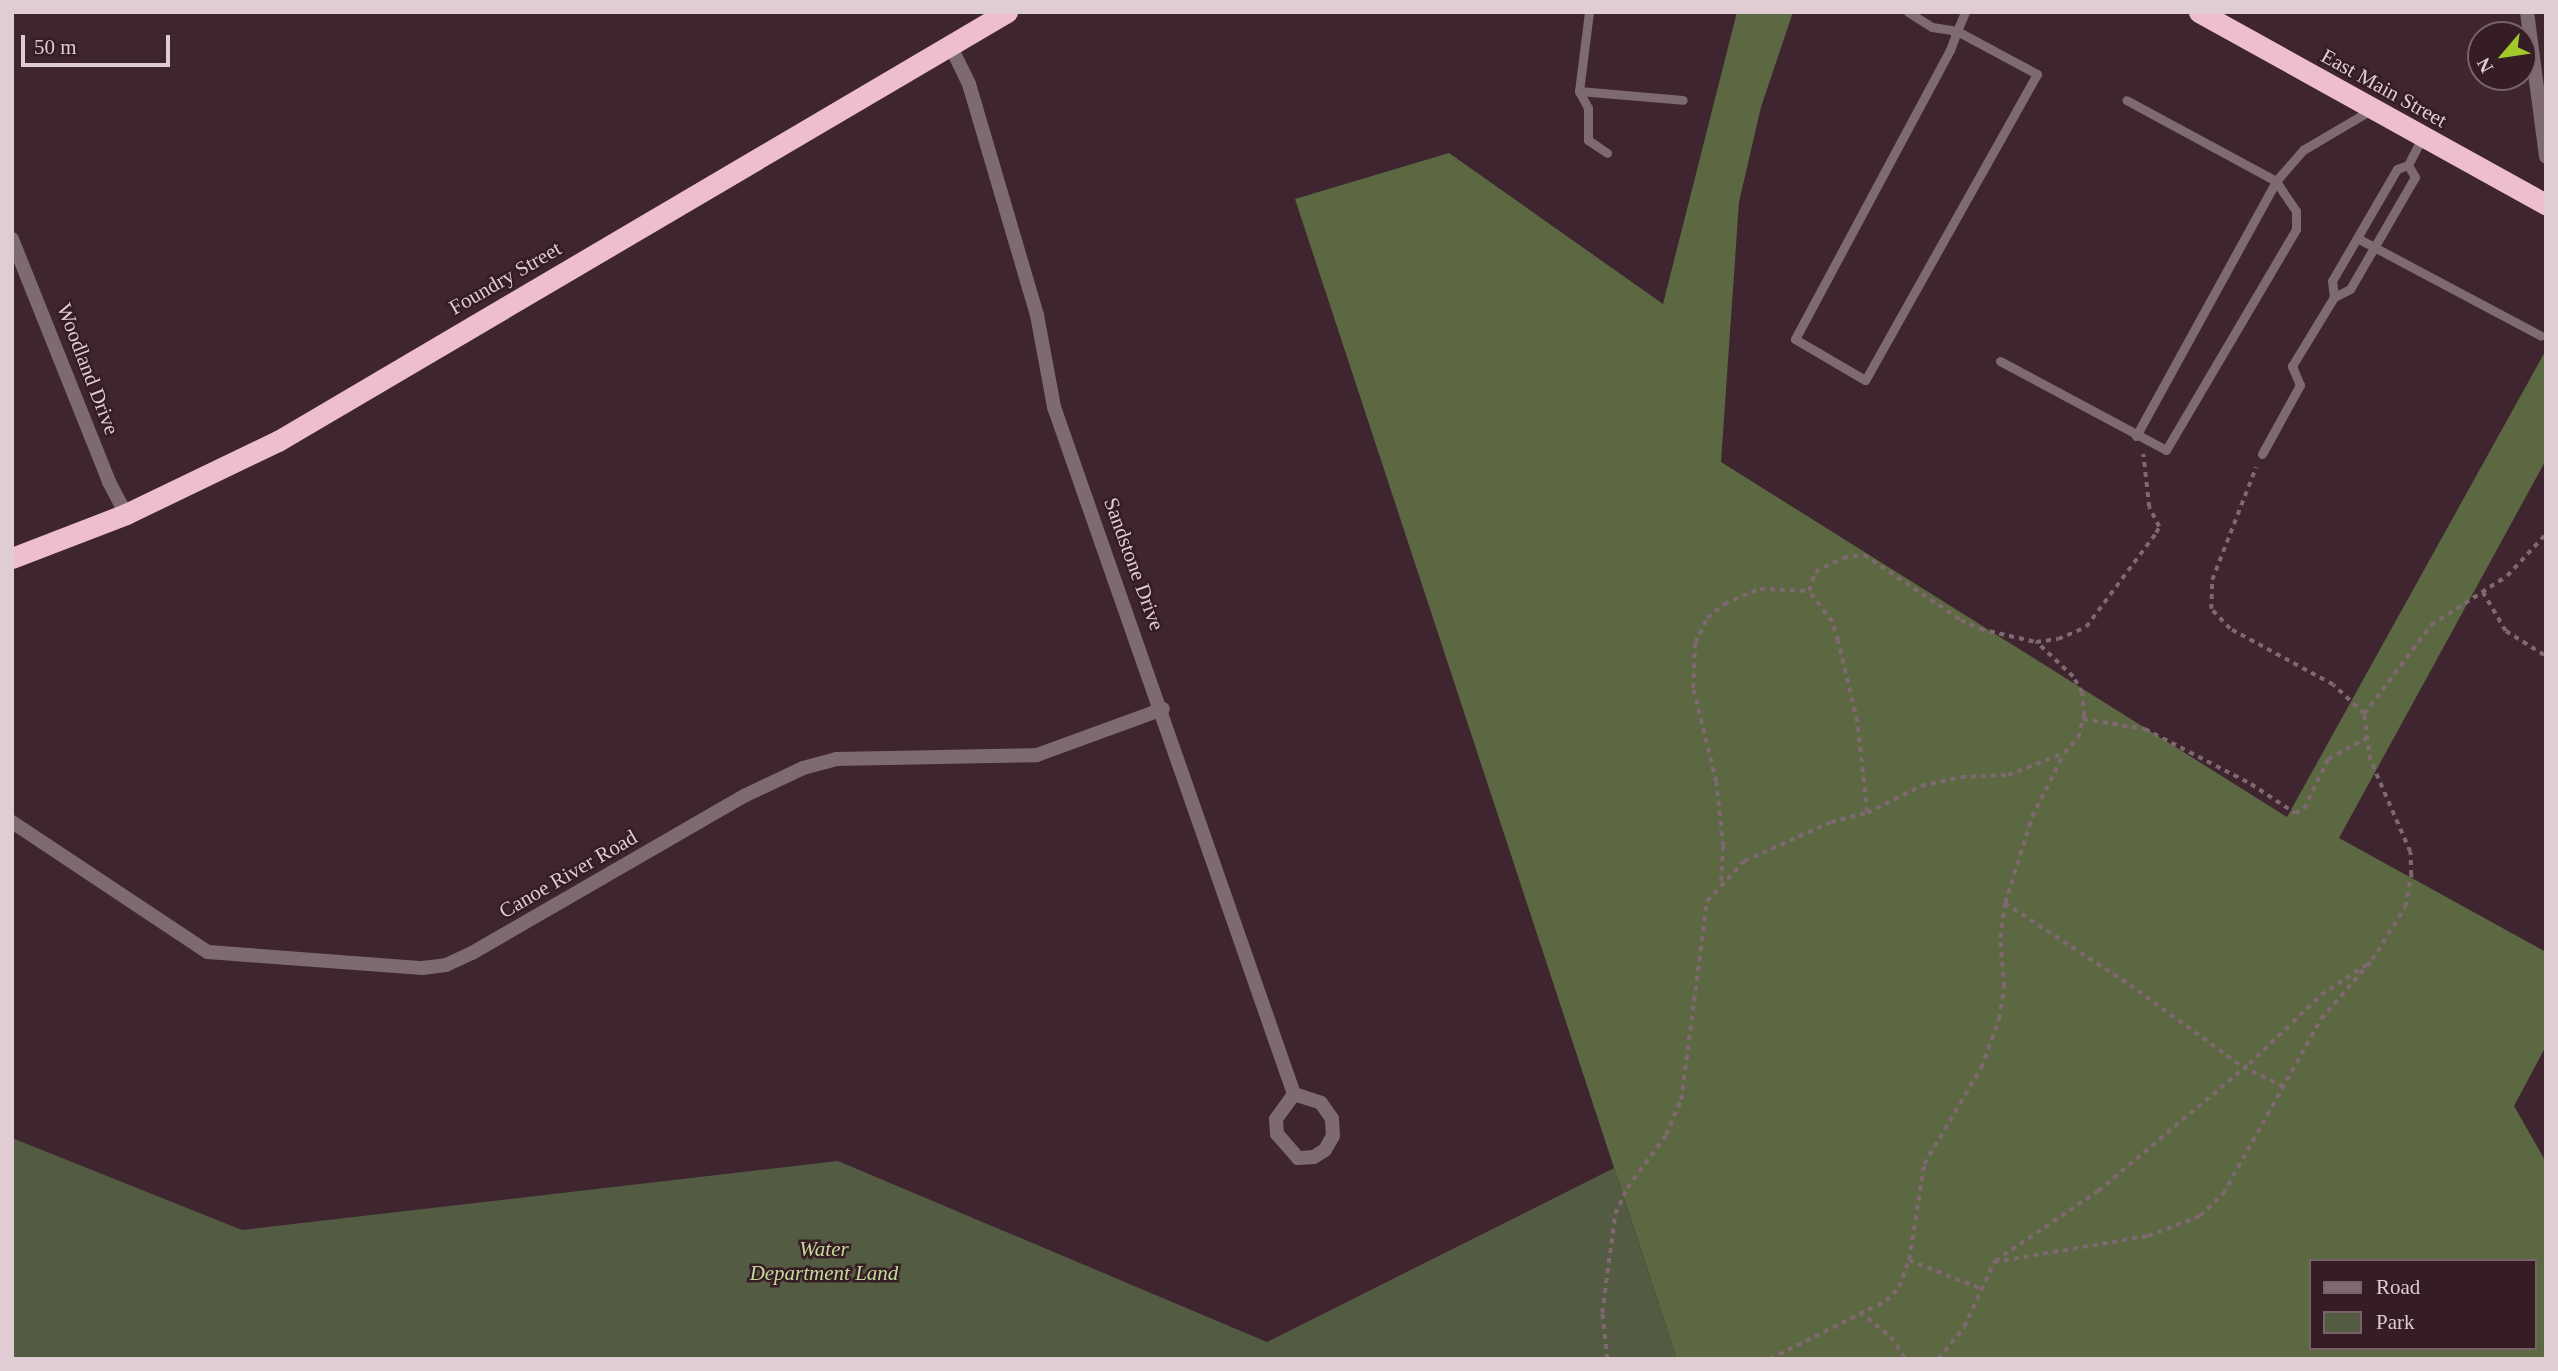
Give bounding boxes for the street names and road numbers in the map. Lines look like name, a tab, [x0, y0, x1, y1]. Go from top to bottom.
street label: East Main Street	[2317, 43, 2451, 133]
street label: Foundry Street	[444, 236, 566, 320]
street label: Woodland Drive	[51, 300, 125, 438]
street label: Sandstone Drive	[1098, 494, 1170, 634]
street label: Canoe River Road	[495, 824, 641, 924]

